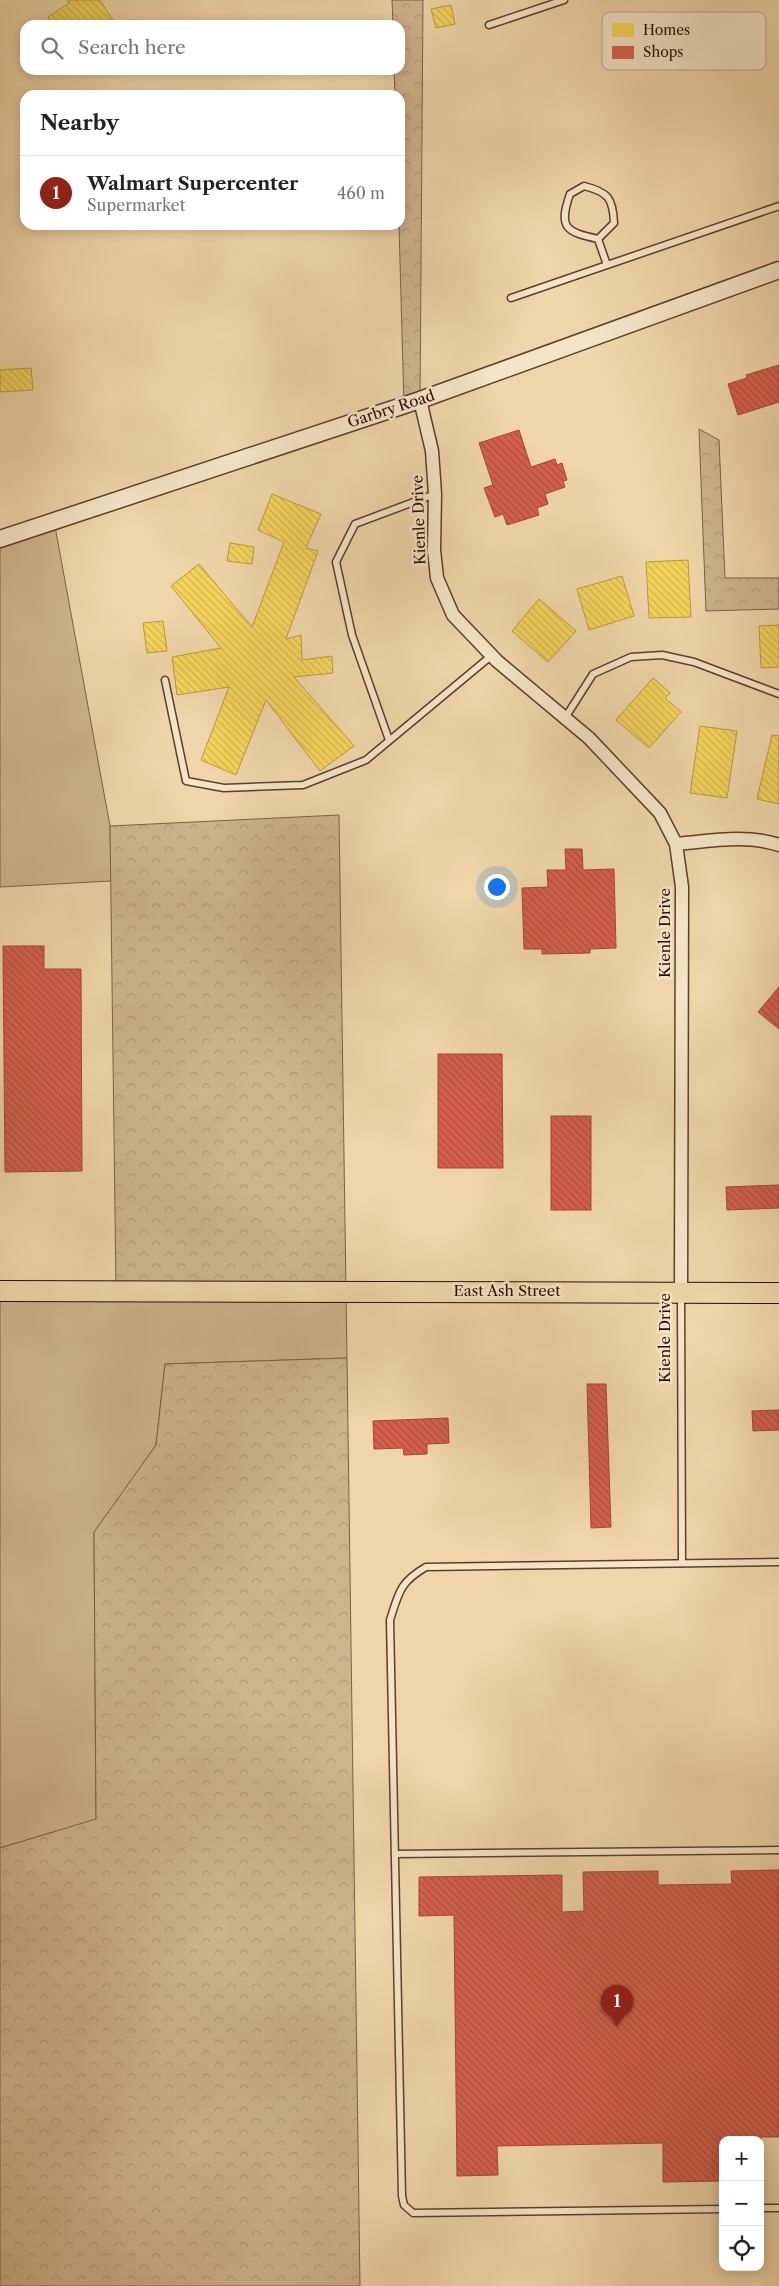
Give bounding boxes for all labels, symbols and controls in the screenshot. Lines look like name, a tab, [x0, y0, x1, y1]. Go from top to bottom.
legend	[602, 12, 766, 70]
search box	[20, 20, 405, 75]
text: Homes	[643, 21, 690, 39]
icon: search	[38, 34, 66, 62]
text: Search here	[78, 36, 186, 59]
text: Shops	[643, 43, 683, 61]
text: Nearby	[40, 110, 119, 135]
text: Walmart Supercenter	[87, 172, 298, 195]
text: 1	[52, 183, 60, 203]
text: 460 m	[337, 183, 385, 203]
text: Supermarket	[87, 195, 185, 215]
street label: Garbry Road	[345, 385, 437, 432]
street label: Kienle Drive	[407, 475, 430, 565]
your location	[484, 874, 510, 900]
street label: Kienle Drive	[655, 888, 674, 978]
street label: East Ash Street	[454, 1281, 561, 1300]
street label: Kienle Drive	[655, 1293, 674, 1383]
pin: 1	[601, 1985, 633, 2026]
map controls	[719, 2136, 764, 2271]
button: +	[719, 2136, 764, 2181]
button: −	[719, 2181, 764, 2226]
button: locate	[719, 2226, 764, 2271]

